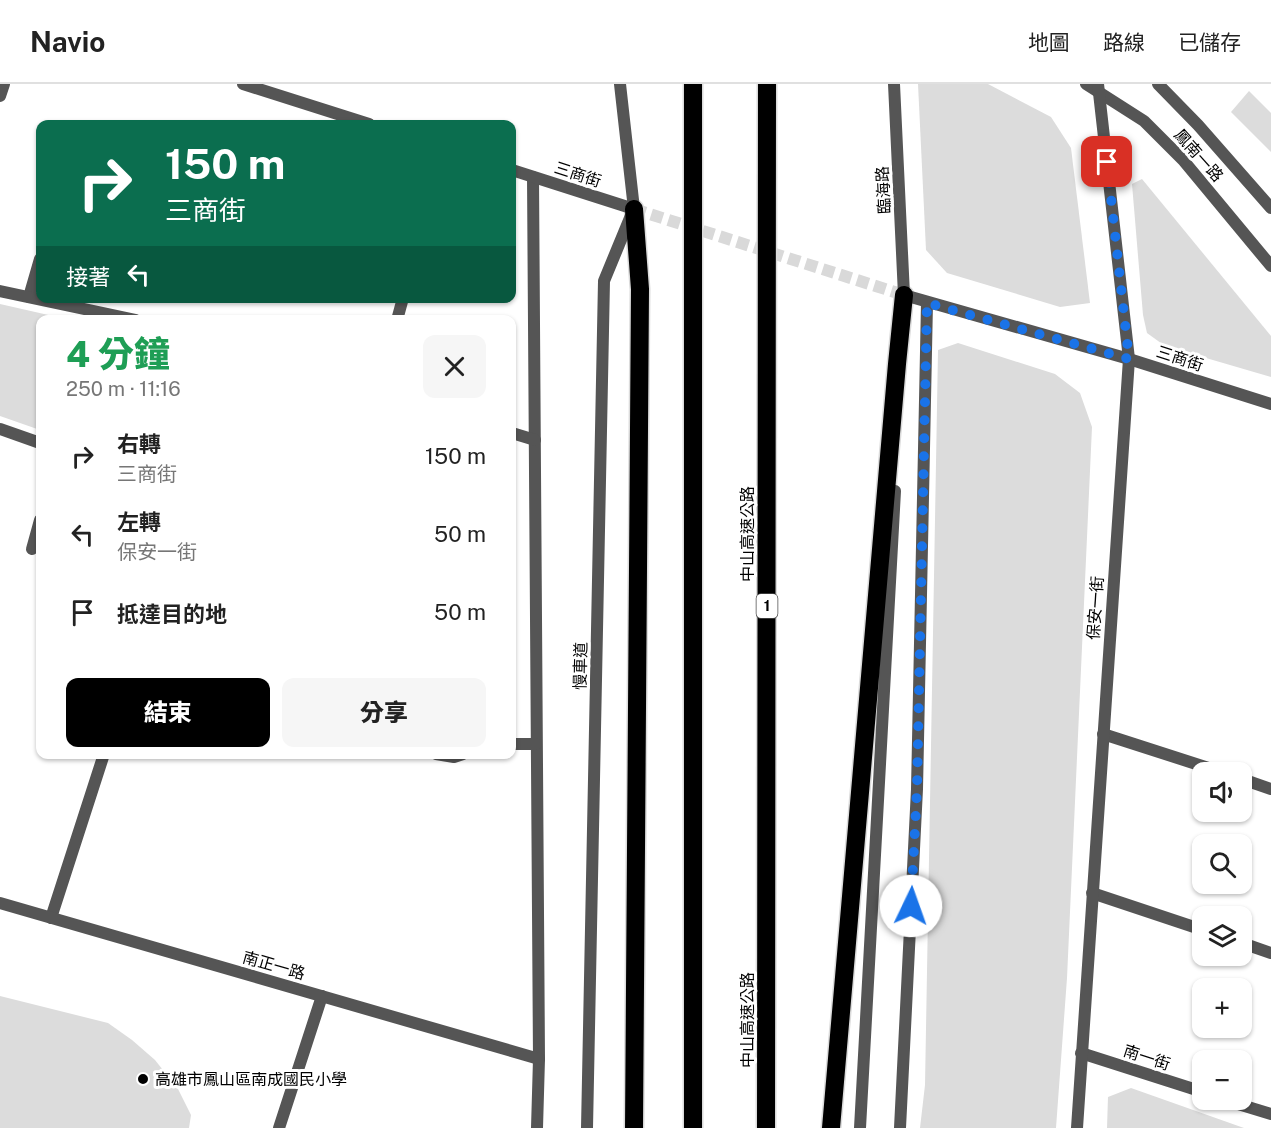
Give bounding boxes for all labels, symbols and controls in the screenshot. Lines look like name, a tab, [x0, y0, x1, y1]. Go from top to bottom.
text: Navio	[30, 25, 105, 58]
text: 地圖	[1028, 30, 1070, 55]
text: 路線	[1103, 30, 1145, 55]
text: 已儲存	[1178, 30, 1241, 55]
street label: 鳳南一路	[1170, 125, 1227, 185]
pin	[1081, 136, 1132, 187]
text: 150 m	[165, 139, 285, 188]
icon: right	[66, 144, 144, 222]
icon: arrive	[1090, 145, 1123, 178]
street label: 三商街	[552, 158, 604, 191]
street label: 臨海路	[873, 166, 894, 214]
text: 三商街	[165, 194, 246, 226]
icon: left	[122, 258, 155, 291]
text: 接著	[66, 264, 110, 290]
text: 4 分鐘	[66, 333, 170, 375]
button: close	[423, 335, 486, 398]
street label: 三商街	[1154, 342, 1206, 375]
text: 250 m · 11:16	[66, 377, 181, 401]
text: 右轉	[117, 431, 161, 457]
icon: right	[66, 440, 99, 473]
text: 150 m	[425, 443, 486, 469]
text: 三商街	[117, 462, 177, 486]
street label: 中山高速公路	[738, 486, 757, 582]
text: 左轉	[117, 509, 161, 535]
icon: left	[66, 518, 99, 551]
text: 50 m	[434, 521, 486, 547]
text: 保安一街	[117, 540, 197, 564]
street label: 保安一街	[1084, 575, 1107, 641]
road number: 1	[756, 594, 777, 618]
icon: arrive	[66, 596, 99, 629]
text: 50 m	[434, 599, 486, 625]
text: 抵達目的地	[117, 601, 227, 627]
street label: 慢車道	[571, 642, 590, 690]
button: 結束	[66, 678, 270, 747]
button: 分享	[282, 678, 486, 747]
map controls	[1192, 762, 1252, 1110]
button: sound	[1192, 762, 1252, 822]
button: search	[1192, 834, 1252, 894]
position arrow	[879, 874, 943, 938]
button: layers	[1192, 906, 1252, 966]
street label: 南正一路	[240, 948, 307, 983]
street label: 中山高速公路	[738, 972, 757, 1068]
button: +	[1192, 978, 1252, 1038]
street label: 南一街	[1121, 1041, 1173, 1074]
button: −	[1192, 1050, 1252, 1110]
place label: 高雄市鳳山區南成國民小學	[155, 1070, 347, 1089]
marker: 高雄市鳳山區南成國民小學	[136, 1072, 150, 1086]

